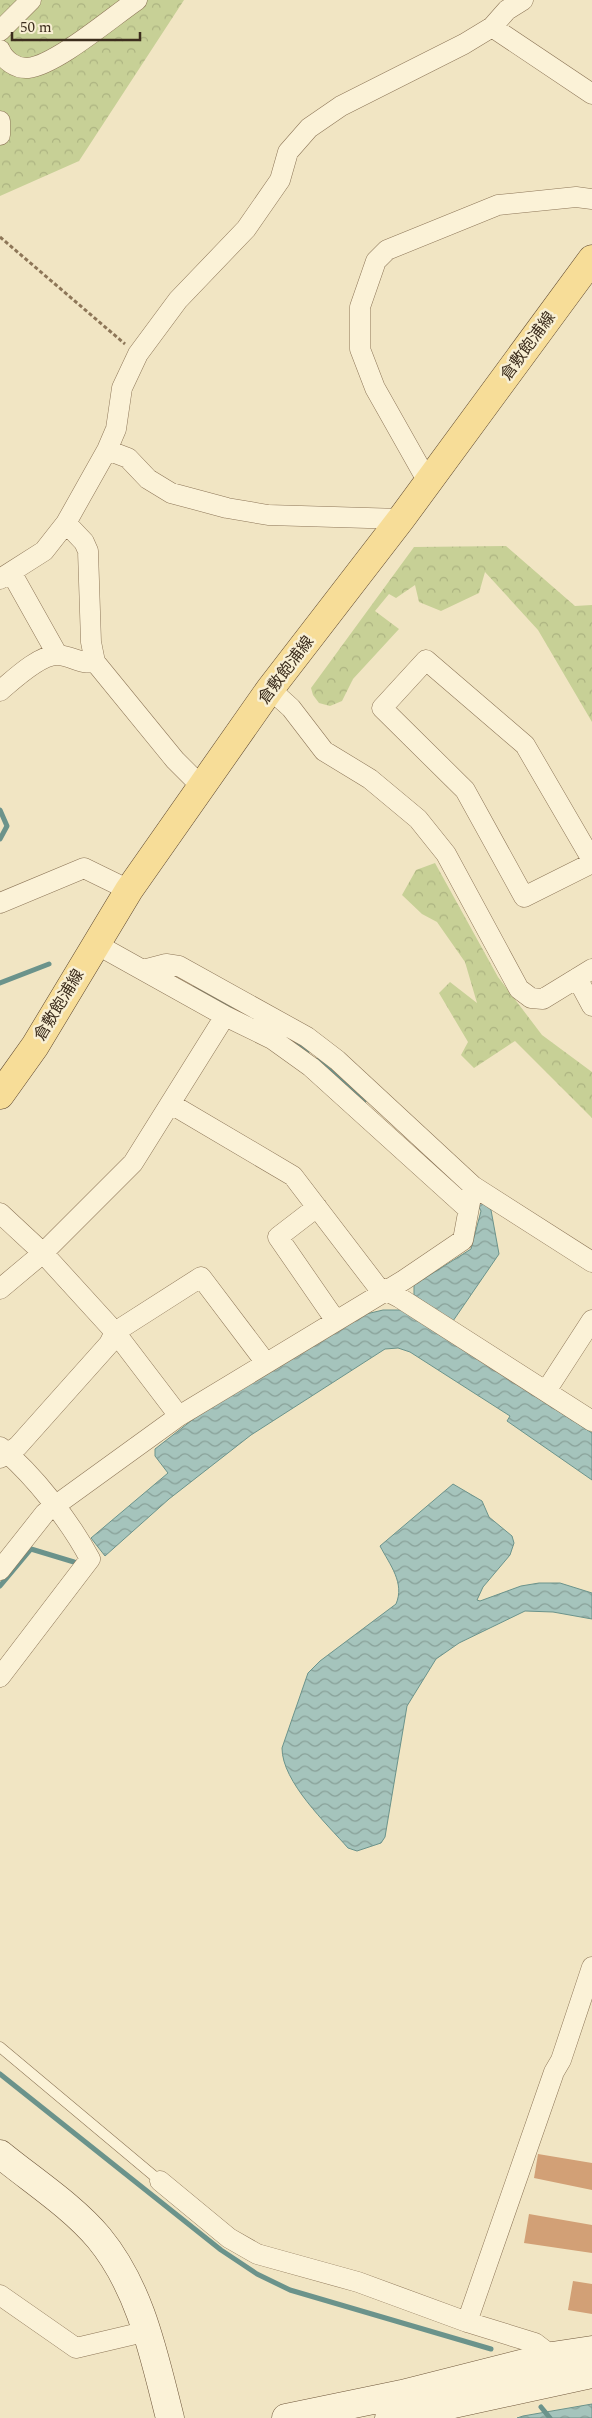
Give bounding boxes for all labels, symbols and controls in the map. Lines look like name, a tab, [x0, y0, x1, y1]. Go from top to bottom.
scale bar	[12, 10, 140, 42]
text: 50 m	[20, 16, 52, 39]
street label: 倉敷飽浦線	[495, 307, 561, 385]
street label: 倉敷飽浦線	[252, 631, 320, 709]
street label: 倉敷飽浦線	[28, 965, 90, 1045]

